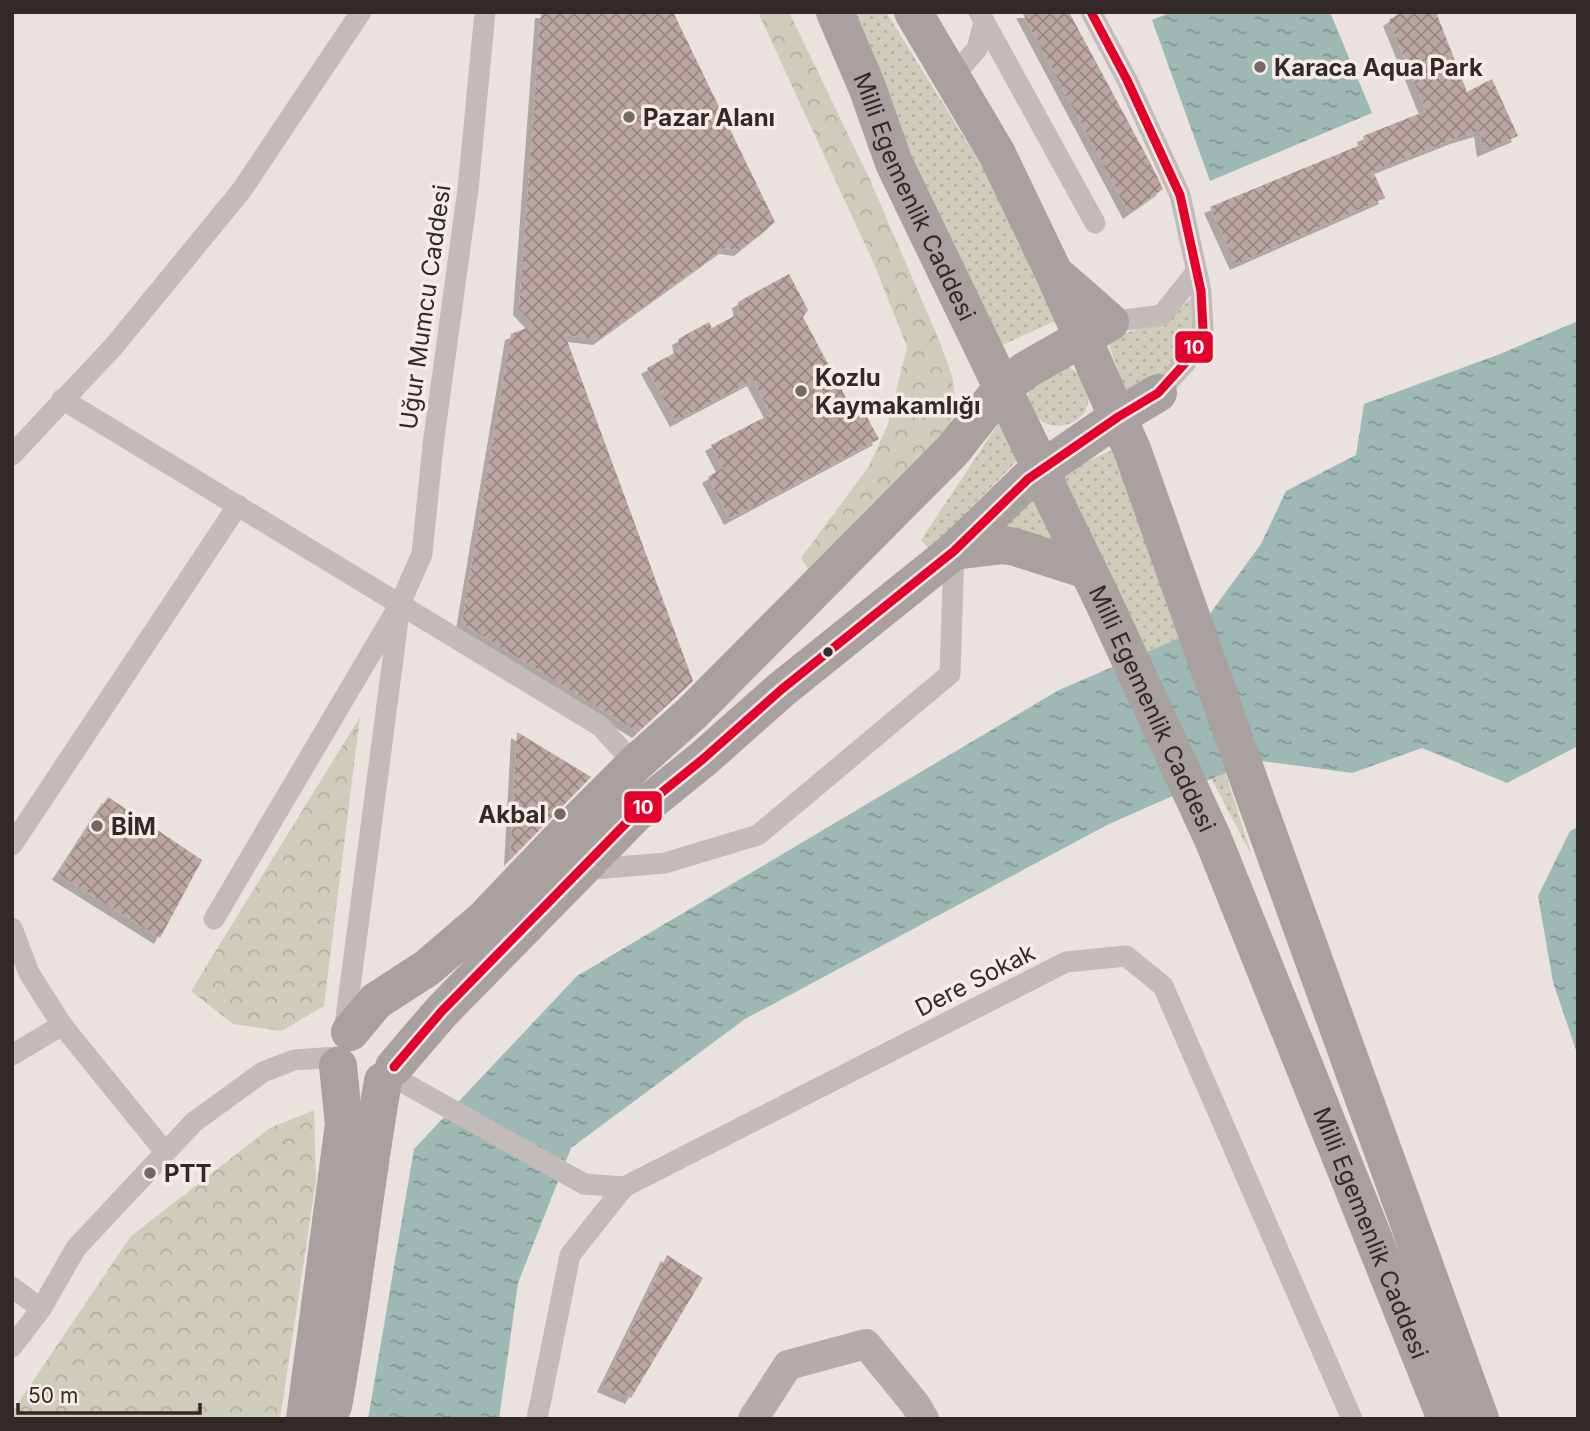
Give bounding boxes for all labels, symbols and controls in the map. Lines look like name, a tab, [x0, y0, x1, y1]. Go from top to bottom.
place label: Karaca Aqua Park	[1274, 53, 1483, 82]
marker: Karaca Aqua Park	[1252, 59, 1268, 75]
street label: Milli Egemenlik Caddesi	[848, 68, 982, 325]
place label: Pazar Alanı	[643, 103, 775, 132]
marker: Pazar Alanı	[621, 109, 637, 125]
street label: Uğur Mumcu Caddesi	[393, 183, 457, 431]
line badge: 10	[1174, 330, 1214, 364]
text: 10	[1183, 336, 1205, 359]
place label: Kozlu Kaymakamlığı	[815, 363, 981, 420]
marker: Kozlu Kaymakamlığı	[793, 383, 809, 399]
street label: Milli Egemenlik Caddesi	[1083, 580, 1222, 836]
unlabelled marker	[821, 645, 835, 659]
line badge: 10	[623, 790, 663, 824]
text: 10	[632, 796, 654, 819]
place label: Akbal	[478, 800, 546, 829]
marker: Akbal	[552, 806, 568, 822]
place label: BİM	[111, 811, 156, 841]
marker: BİM	[89, 818, 105, 834]
street label: Dere Sokak	[910, 938, 1040, 1022]
street label: Milli Egemenlik Caddesi	[1308, 1103, 1435, 1363]
place label: PTT	[164, 1159, 212, 1188]
marker: PTT	[142, 1165, 158, 1181]
scale bar	[18, 1372, 200, 1416]
text: 50 m	[28, 1383, 78, 1408]

